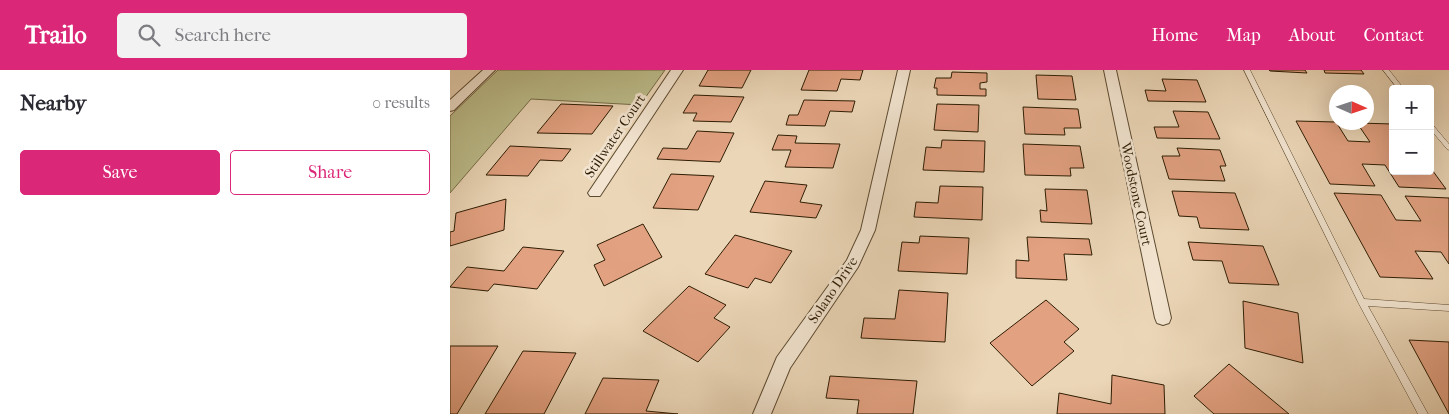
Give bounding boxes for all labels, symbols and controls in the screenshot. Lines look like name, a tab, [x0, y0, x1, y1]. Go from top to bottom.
search box	[117, 13, 467, 58]
text: Trailo	[25, 21, 87, 49]
icon: search	[135, 21, 163, 49]
text: Search here	[175, 24, 271, 46]
text: Home	[1151, 25, 1198, 46]
text: Map	[1226, 25, 1261, 46]
text: About	[1289, 25, 1335, 46]
text: Contact	[1363, 25, 1424, 46]
north arrow	[1329, 85, 1374, 130]
map controls	[1389, 85, 1434, 175]
button: +	[1389, 85, 1434, 130]
text: Nearby	[20, 91, 86, 115]
street label: Stillwater Court	[581, 91, 649, 181]
text: 0 results	[372, 93, 430, 112]
button: −	[1389, 130, 1434, 175]
street label: Woodstone Court	[1117, 140, 1155, 247]
button: Save	[20, 150, 220, 195]
button: Share	[230, 150, 430, 195]
street label: Solano Drive	[804, 253, 862, 327]

